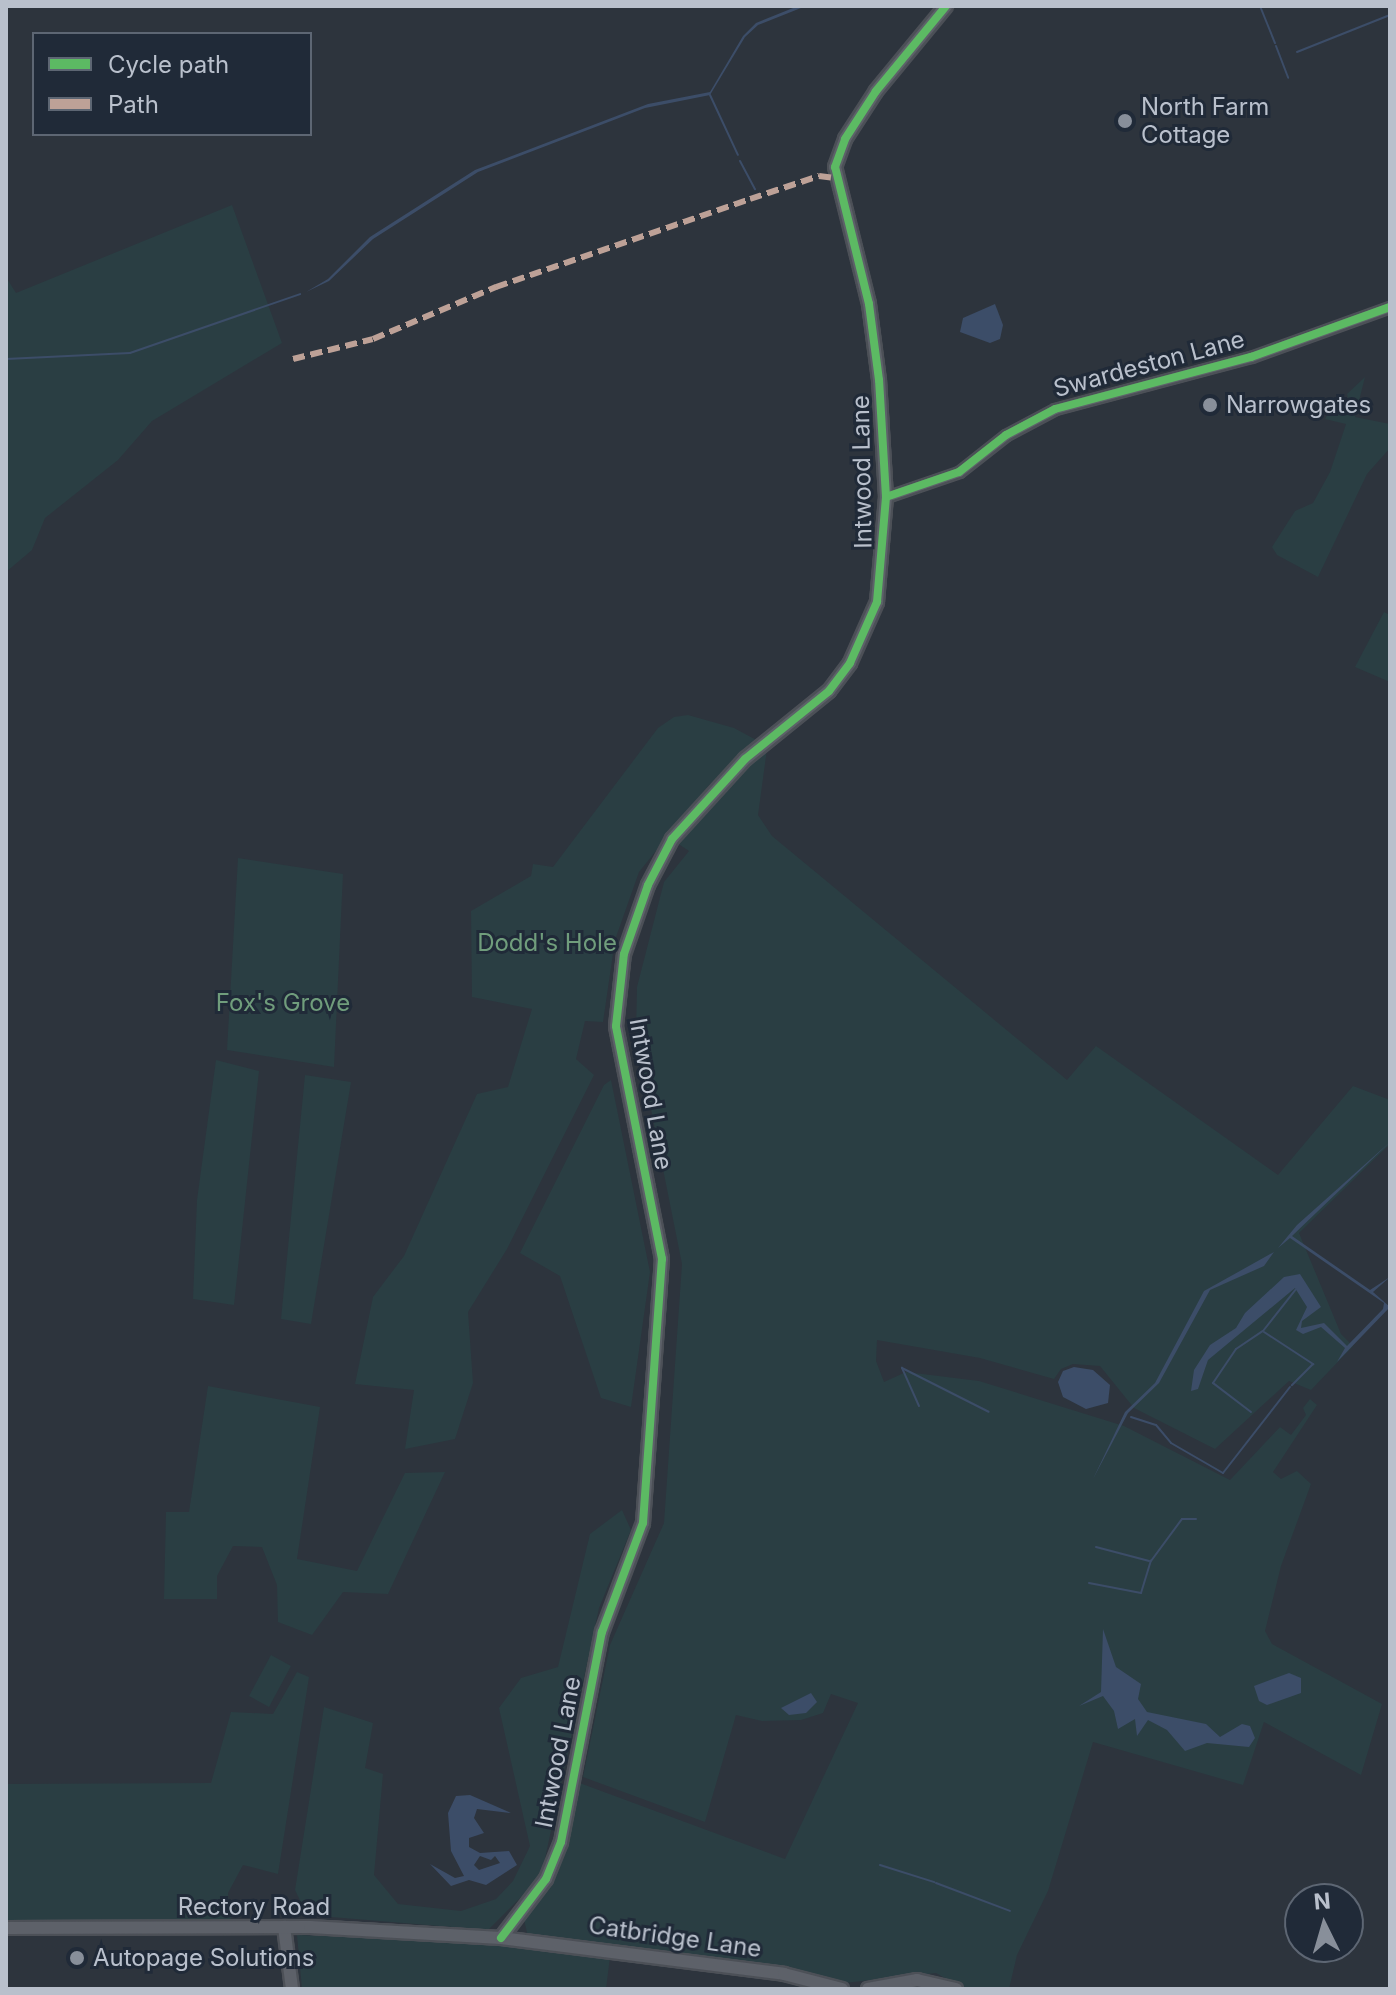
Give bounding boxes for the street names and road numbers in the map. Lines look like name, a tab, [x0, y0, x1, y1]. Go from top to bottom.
street label: Swardeston Lane	[1050, 325, 1248, 403]
street label: Intwood Lane	[846, 395, 878, 549]
street label: Intwood Lane	[623, 1016, 679, 1172]
street label: Intwood Lane	[529, 1674, 587, 1830]
street label: Rectory Road	[178, 1893, 330, 1921]
street label: Catbridge Lane	[587, 1911, 763, 1963]

